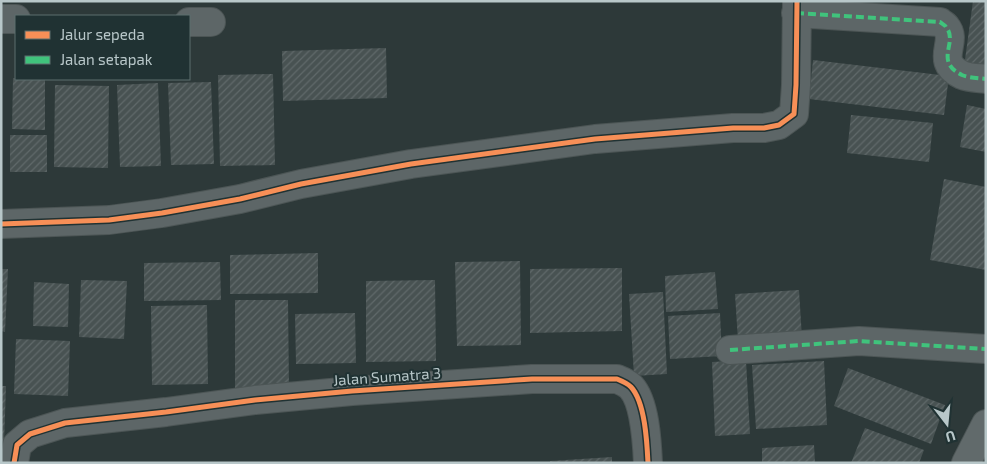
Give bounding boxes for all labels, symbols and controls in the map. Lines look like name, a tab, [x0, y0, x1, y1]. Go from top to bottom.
legend	[15, 15, 190, 80]
text: Jalur sepeda	[60, 25, 145, 43]
text: Jalan setapak	[60, 50, 153, 68]
street label: Jalan Sumatra 3	[332, 363, 442, 389]
north arrow	[922, 399, 972, 449]
text: U	[944, 427, 958, 446]

